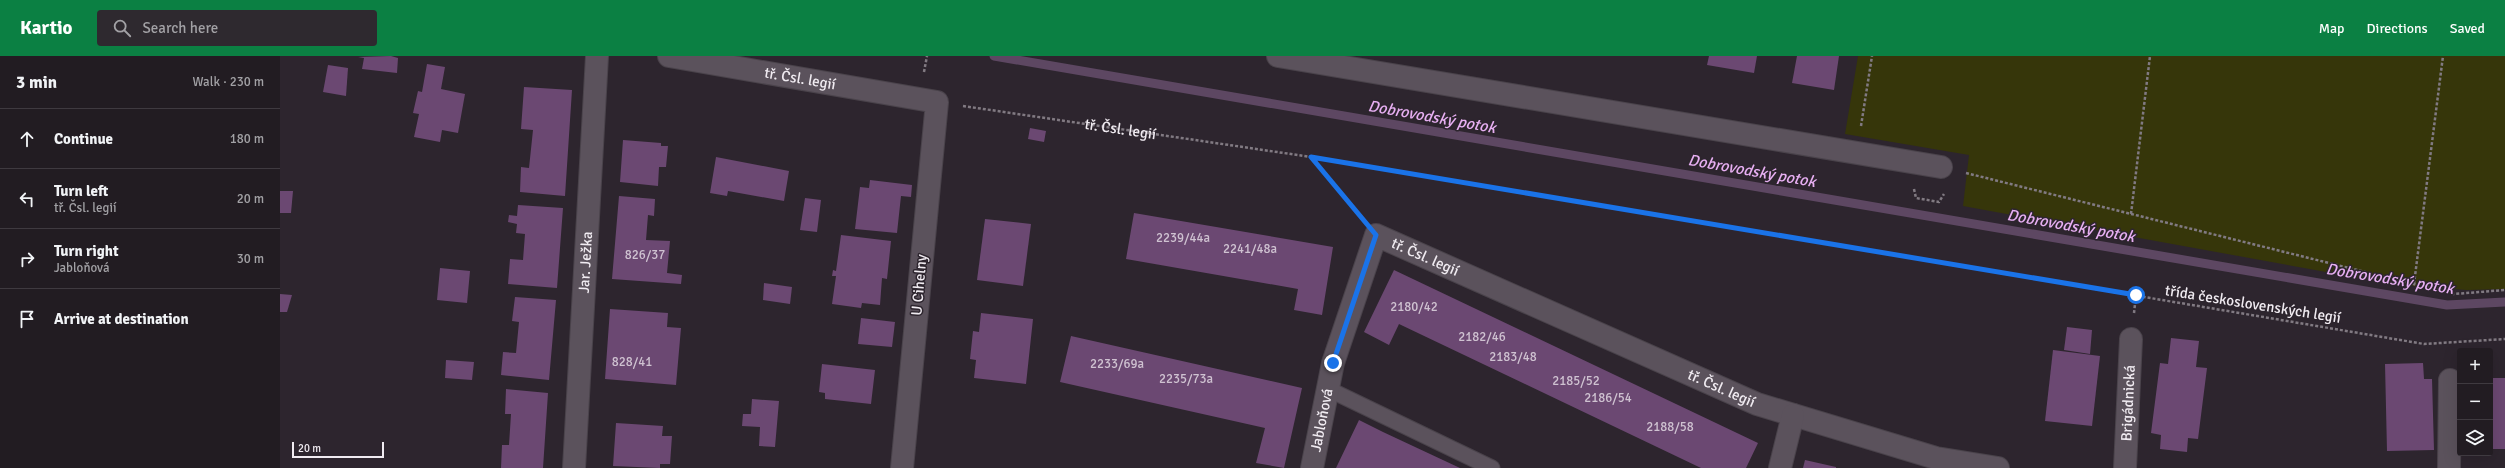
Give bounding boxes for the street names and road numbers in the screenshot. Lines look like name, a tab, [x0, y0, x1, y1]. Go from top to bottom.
street label: tř. Čsl. legií	[763, 64, 837, 93]
street label: tř. Čsl. legií	[1083, 115, 1157, 143]
street label: Jar. Ježka	[575, 231, 596, 294]
street label: tř. Čsl. legií	[1389, 234, 1462, 280]
street label: U Cihelny	[907, 254, 931, 316]
street label: třída československých legií	[2164, 281, 2342, 327]
street label: Brigádnická	[2117, 364, 2139, 442]
street label: tř. Čsl. legií	[1685, 365, 1758, 411]
street label: Jabloňová	[1306, 387, 1337, 453]

